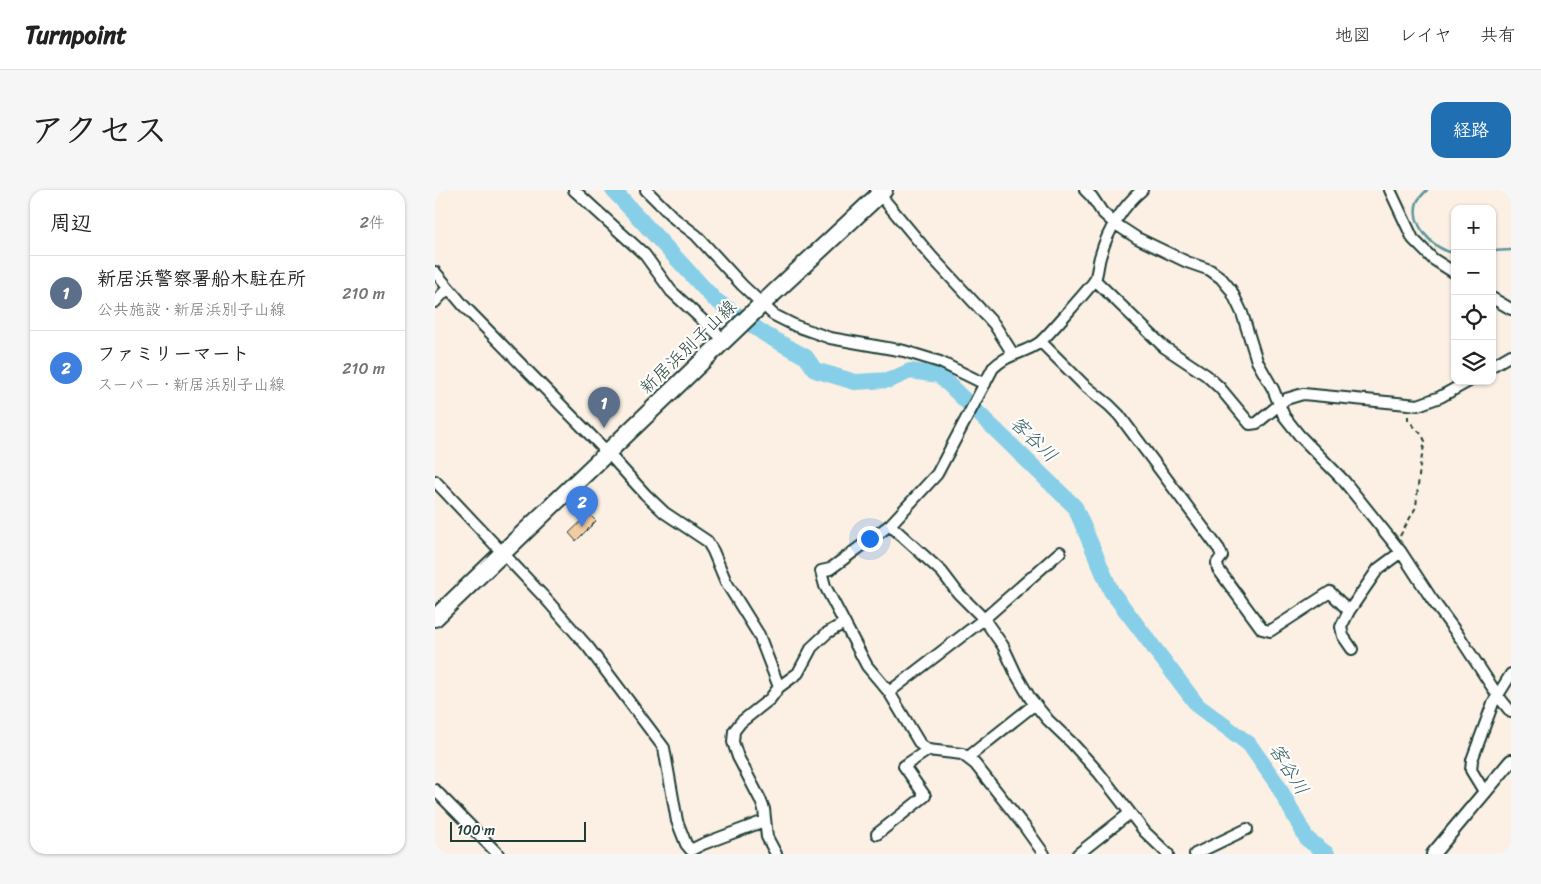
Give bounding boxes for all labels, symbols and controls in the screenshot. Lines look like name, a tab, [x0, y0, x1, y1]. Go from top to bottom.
text: Turnpoint	[25, 14, 127, 56]
text: 地図	[1335, 19, 1371, 51]
text: レイヤ	[1399, 19, 1452, 51]
text: 共有	[1480, 19, 1516, 51]
text: アクセス	[30, 99, 168, 161]
button: 経路	[1431, 102, 1511, 158]
text: 周辺	[50, 204, 92, 242]
map controls	[1451, 205, 1496, 385]
button: +	[1451, 205, 1496, 250]
text: 2件	[360, 208, 385, 237]
button: −	[1451, 250, 1496, 295]
text: 新居浜警察署船木駐在所	[97, 262, 306, 295]
text: 1	[63, 279, 69, 308]
text: 210 m	[342, 279, 385, 308]
street label: 新居浜別子山線	[632, 292, 744, 402]
text: 公共施設 · 新居浜別子山線	[97, 295, 286, 324]
button: locate	[1451, 295, 1496, 340]
text: ファミリーマート	[97, 337, 250, 370]
button: layers	[1451, 340, 1496, 385]
text: 2	[61, 354, 71, 383]
text: 210 m	[342, 354, 385, 383]
text: スーパー · 新居浜別子山線	[97, 370, 285, 399]
pin: 1	[588, 387, 620, 428]
water label: 客谷川	[1002, 407, 1066, 471]
pin: 2	[566, 486, 598, 527]
your location	[857, 526, 883, 552]
water label: 客谷川	[1260, 736, 1318, 802]
text: 100 m	[457, 818, 495, 843]
scale bar	[450, 819, 586, 842]

